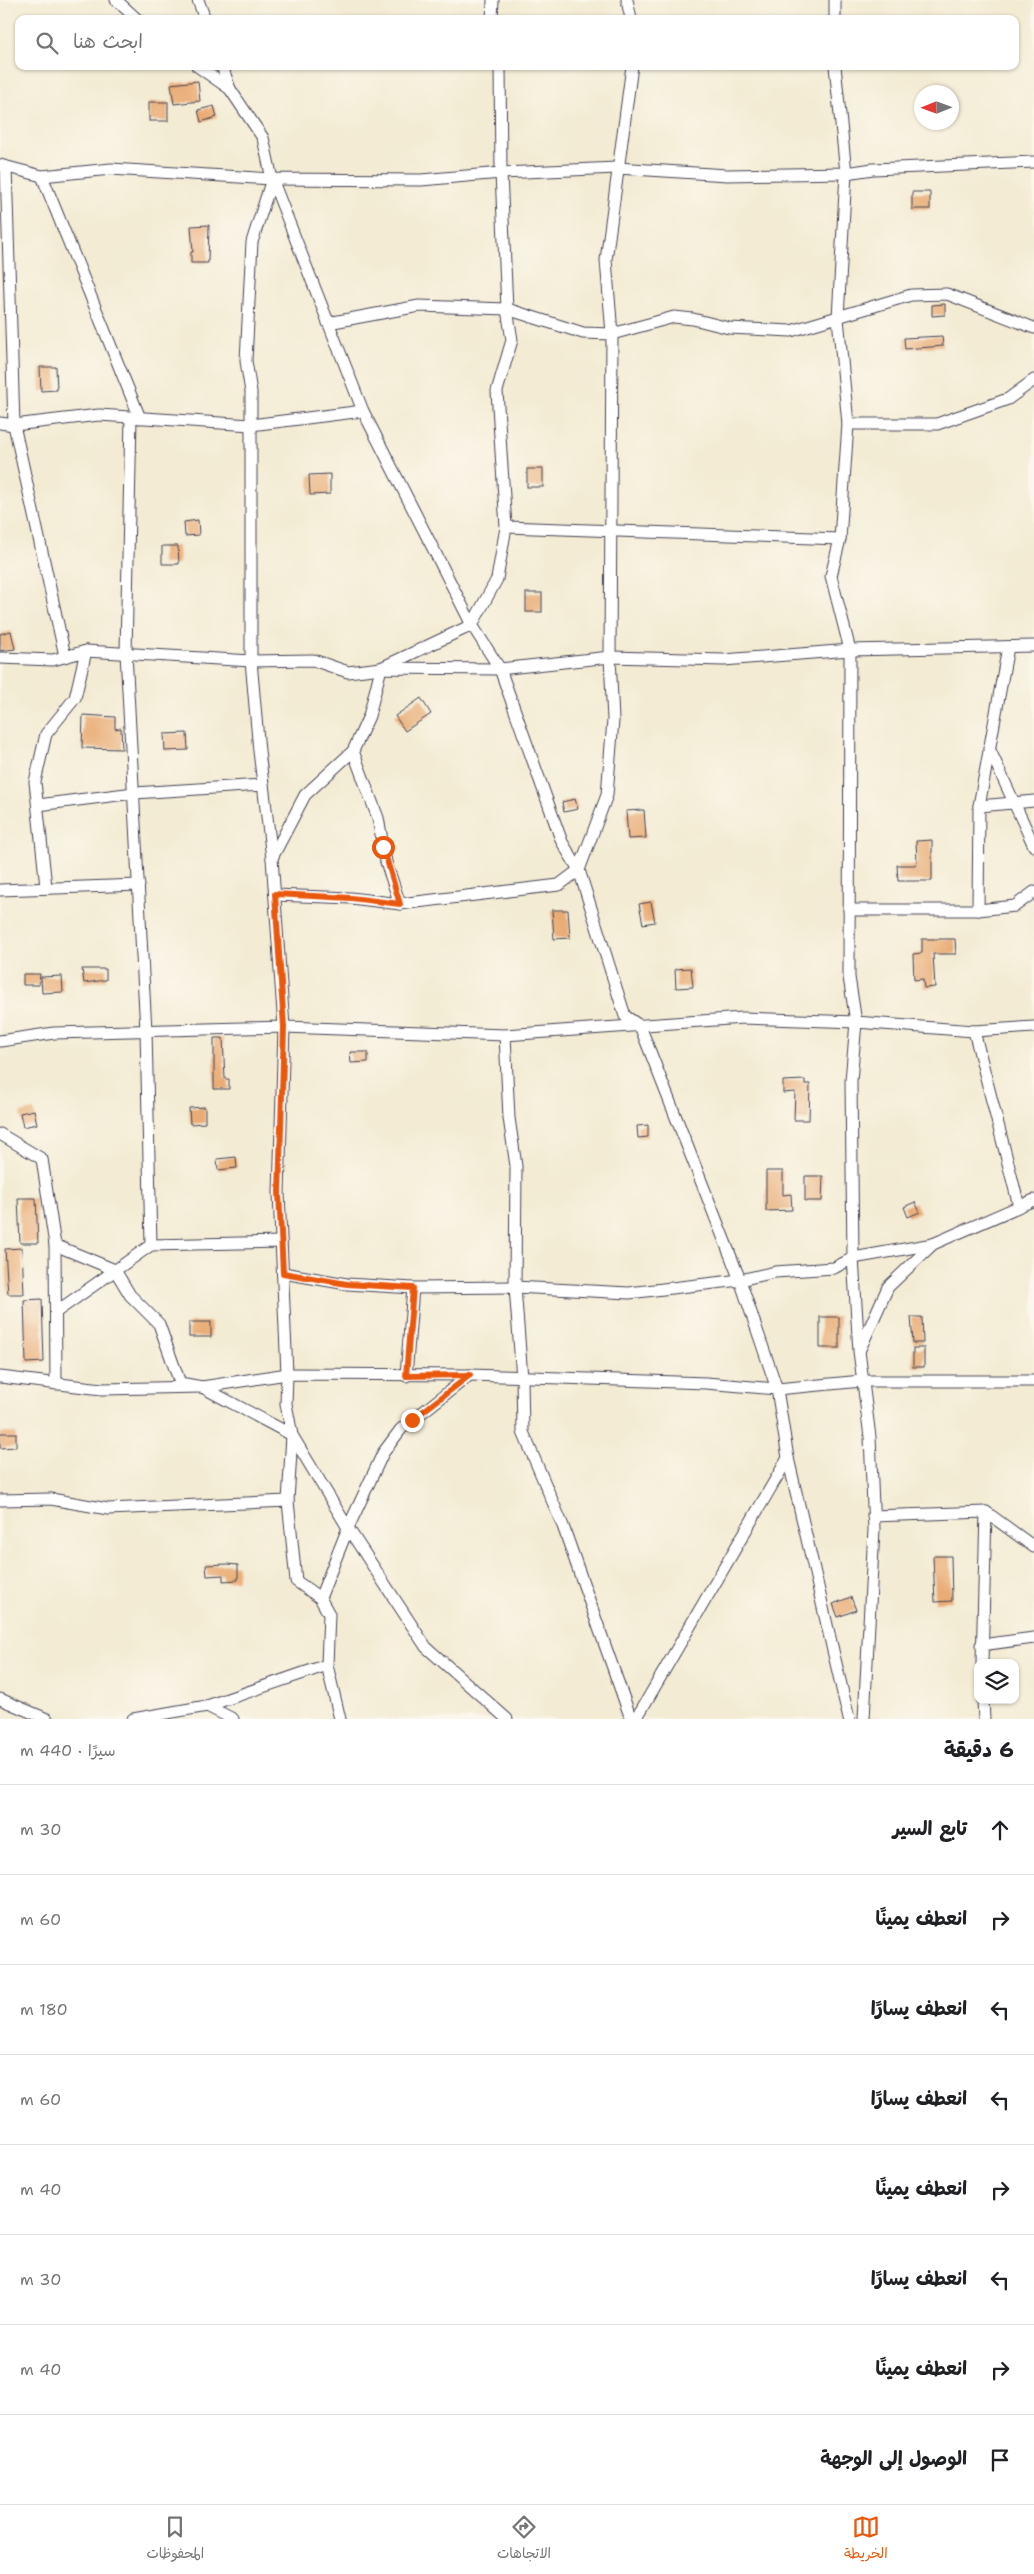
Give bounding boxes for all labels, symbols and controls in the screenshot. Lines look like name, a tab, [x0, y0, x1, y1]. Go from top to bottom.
search box	[15, 15, 1019, 70]
icon: search	[33, 29, 61, 57]
text: ابحث هنا	[73, 29, 143, 54]
north arrow	[914, 85, 959, 130]
route start	[372, 836, 395, 859]
route end	[401, 1409, 424, 1432]
map controls	[974, 1659, 1019, 1704]
button: layers	[974, 1659, 1019, 1704]
text: 6 دقيقة	[944, 1736, 1014, 1764]
text: سيرًا · 440 m	[20, 1740, 116, 1761]
text: تابع السير	[893, 1816, 967, 1841]
icon: ahead	[986, 1816, 1014, 1844]
text: 30 m	[20, 1819, 61, 1840]
text: انعطف يمينًا	[876, 1906, 967, 1931]
icon: right	[986, 1906, 1014, 1934]
text: 60 m	[20, 1909, 61, 1930]
text: انعطف يسارًا	[871, 1996, 967, 2021]
icon: left	[986, 1996, 1014, 2024]
text: 180 m	[20, 1999, 68, 2020]
text: انعطف يسارًا	[871, 2086, 967, 2111]
icon: left	[986, 2086, 1014, 2114]
text: 60 m	[20, 2089, 61, 2110]
text: انعطف يمينًا	[876, 2176, 967, 2201]
icon: right	[986, 2176, 1014, 2204]
text: 40 m	[20, 2179, 62, 2200]
text: انعطف يسارًا	[871, 2266, 967, 2291]
icon: left	[986, 2266, 1014, 2294]
text: 30 m	[20, 2269, 61, 2290]
text: انعطف يمينًا	[876, 2356, 967, 2381]
icon: right	[986, 2356, 1014, 2384]
text: 40 m	[20, 2359, 62, 2380]
text: الوصول إلى الوجهة	[820, 2446, 967, 2471]
icon: arrive	[986, 2446, 1014, 2474]
tab: المحفوظات	[146, 2513, 204, 2566]
tab: الاتجاهات	[497, 2513, 551, 2566]
tab: الخريطة	[844, 2513, 888, 2566]

